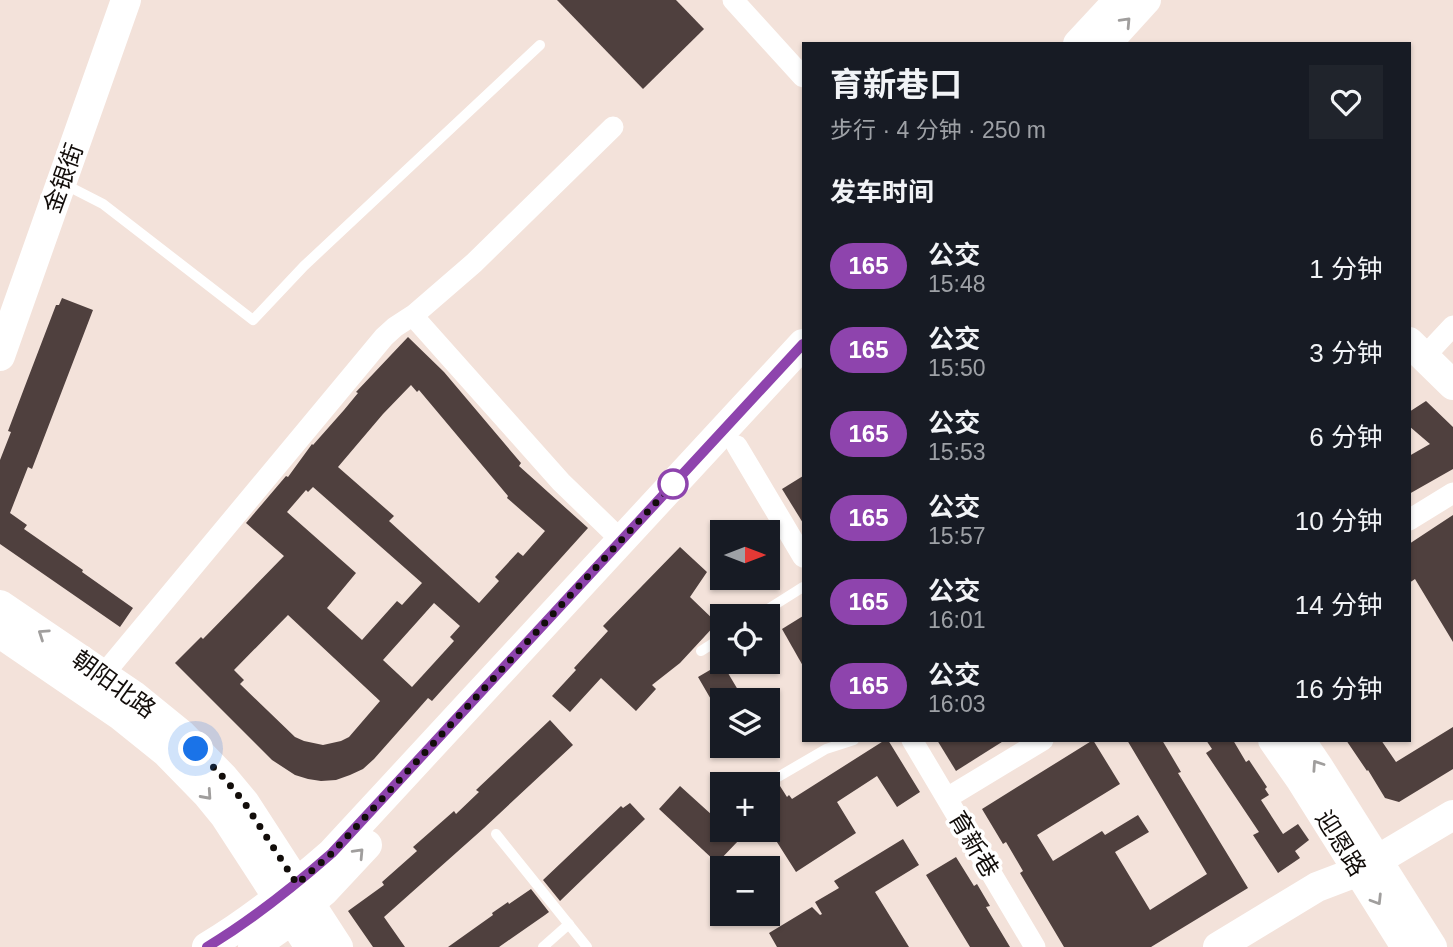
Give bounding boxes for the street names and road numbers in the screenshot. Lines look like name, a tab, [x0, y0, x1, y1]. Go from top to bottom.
street label: 金银街	[38, 140, 88, 216]
street label: 朝阳北路	[67, 645, 161, 723]
street label: 迎恩路	[1310, 805, 1372, 881]
street label: 育新巷	[944, 806, 1004, 882]

